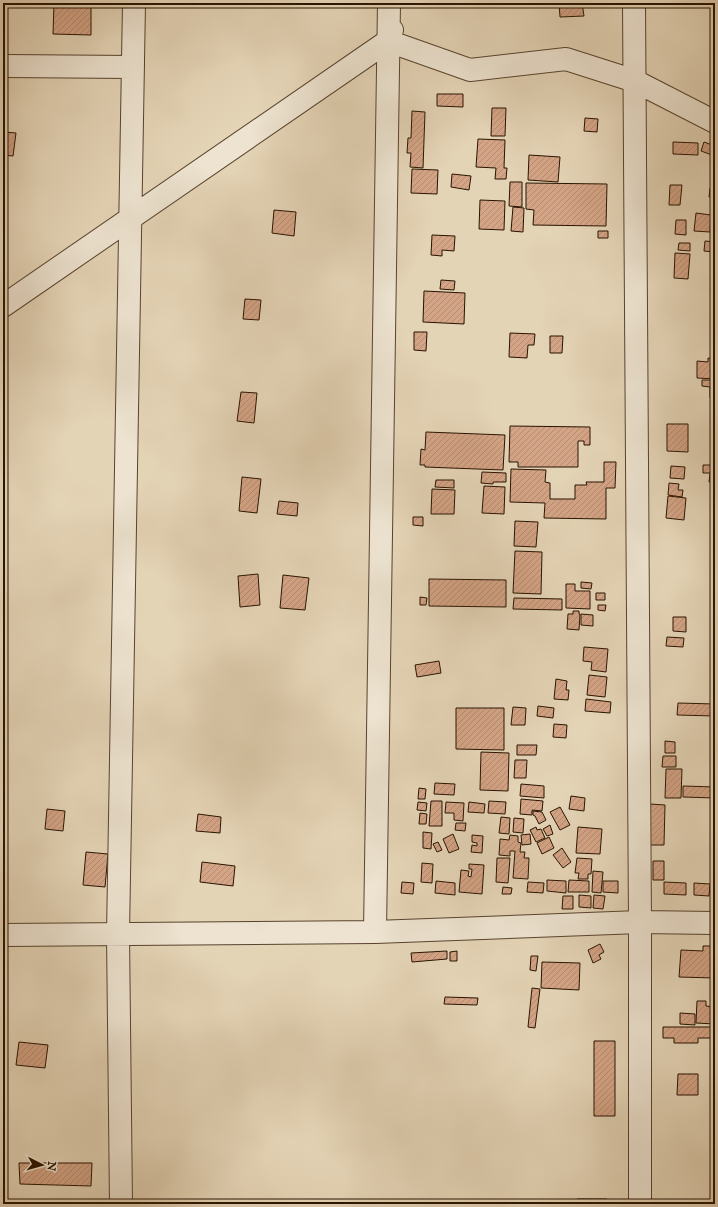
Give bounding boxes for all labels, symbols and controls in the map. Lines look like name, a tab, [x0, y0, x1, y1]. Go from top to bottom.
north arrow	[22, 1145, 62, 1185]
text: N	[43, 1159, 59, 1172]

